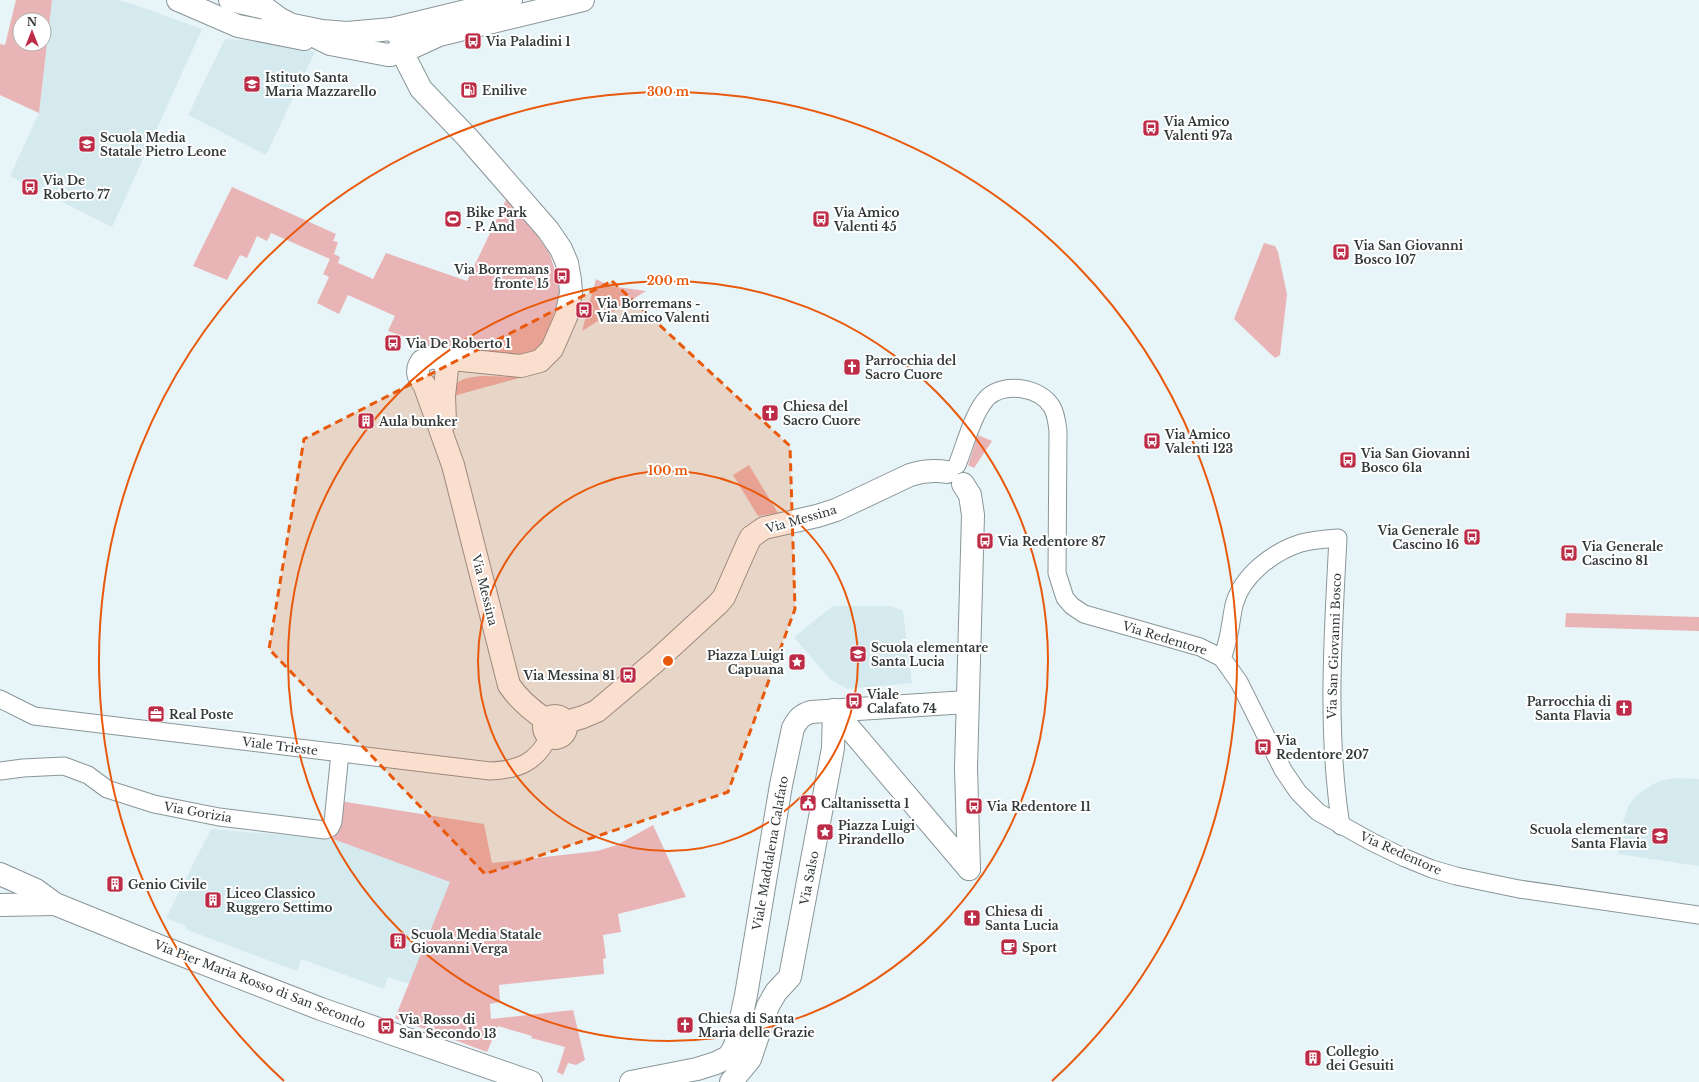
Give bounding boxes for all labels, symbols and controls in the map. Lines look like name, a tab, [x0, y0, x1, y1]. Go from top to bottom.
north arrow	[12, 12, 52, 52]
text: N	[27, 15, 38, 29]
bus stop icon: Via Paladini 1	[463, 31, 483, 51]
place label: Via Paladini 1	[485, 34, 571, 49]
place label: Istituto Santa Maria Mazzarello	[265, 70, 377, 99]
school or university icon: Istituto Santa Maria Mazzarello	[242, 74, 262, 94]
fuel station icon: Enilive	[459, 80, 479, 100]
place label: Enilive	[482, 83, 527, 98]
text: 300 m	[647, 84, 690, 99]
place label: Via Amico Valenti 97a	[1163, 114, 1233, 143]
bus stop icon: Via Amico Valenti 97a	[1141, 118, 1161, 138]
place label: Scuola Media Statale Pietro Leone	[100, 130, 227, 159]
school or university icon: Scuola Media Statale Pietro Leone	[77, 134, 97, 154]
place label: Via De Roberto 77	[42, 173, 111, 202]
bus stop icon: Via De Roberto 77	[20, 177, 40, 197]
place label: Bike Park - P. And	[466, 205, 528, 234]
place label: Via Amico Valenti 45	[833, 205, 899, 234]
sports icon: Bike Park - P. And	[443, 209, 463, 229]
bus stop icon: Via Amico Valenti 45	[811, 209, 831, 229]
place label: Via San Giovanni Bosco 107	[1353, 238, 1464, 267]
bus stop icon: Via San Giovanni Bosco 107	[1331, 242, 1351, 262]
place label: Via Borremans fronte 15	[453, 262, 549, 291]
bus stop icon: Via Borremans fronte 15	[552, 266, 572, 286]
text: 200 m	[647, 273, 690, 288]
place label: Via Borremans - Via Amico Valenti	[596, 296, 710, 325]
bus stop icon: Via Borremans - Via Amico Valenti	[574, 300, 594, 320]
bus stop icon: Via De Roberto 1	[383, 333, 403, 353]
place label: Via De Roberto 1	[405, 336, 511, 351]
place label: Parrocchia del Sacro Cuore	[865, 353, 957, 382]
church icon: Parrocchia del Sacro Cuore	[842, 357, 862, 377]
place label: Chiesa del Sacro Cuore	[783, 399, 861, 428]
church icon: Chiesa del Sacro Cuore	[760, 403, 780, 423]
building icon: Aula bunker	[356, 411, 376, 431]
place label: Aula bunker	[378, 414, 457, 429]
place label: Via Amico Valenti 123	[1164, 427, 1234, 456]
bus stop icon: Via Amico Valenti 123	[1142, 431, 1162, 451]
place label: Via San Giovanni Bosco 61a	[1360, 446, 1471, 475]
bus stop icon: Via San Giovanni Bosco 61a	[1338, 450, 1358, 470]
text: 100 m	[648, 463, 689, 478]
street label: Via Messina	[763, 502, 838, 537]
place label: Via Generale Cascino 16	[1377, 523, 1459, 552]
bus stop icon: Via Generale Cascino 16	[1462, 527, 1482, 547]
bus stop icon: Via Redentore 87	[975, 531, 995, 551]
place label: Via Redentore 87	[997, 534, 1106, 549]
place label: Via Generale Cascino 81	[1581, 539, 1663, 568]
bus stop icon: Via Generale Cascino 81	[1559, 543, 1579, 563]
street label: Via Messina	[469, 552, 501, 628]
street label: Via San Giovanni Bosco	[1324, 572, 1344, 720]
street label: Via Redentore	[1120, 618, 1209, 658]
place label: Scuola elementare Santa Lucia	[871, 640, 988, 669]
school or university icon: Scuola elementare Santa Lucia	[848, 644, 868, 664]
place label: Piazza Luigi Capuana	[707, 648, 785, 677]
place icon: Piazza Luigi Capuana	[787, 652, 807, 672]
centre of rings	[661, 654, 675, 668]
bus stop icon: Via Messina 81	[618, 665, 638, 685]
place label: Via Messina 81	[522, 668, 615, 683]
place label: Viale Calafato 74	[866, 687, 937, 716]
bus stop icon: Viale Calafato 74	[844, 691, 864, 711]
place label: Parrocchia di Santa Flavia	[1527, 694, 1612, 723]
church icon: Parrocchia di Santa Flavia	[1614, 698, 1634, 718]
office icon: Real Poste	[146, 704, 166, 724]
place label: Real Poste	[169, 707, 234, 722]
place label: Via Redentore 207	[1275, 733, 1369, 762]
street label: Viale Trieste	[240, 734, 319, 758]
bus stop icon: Via Redentore 207	[1253, 737, 1273, 757]
street label: Viale Maddalena Calafato	[749, 774, 791, 932]
public building icon: Caltanissetta 1	[798, 793, 818, 813]
place label: Caltanissetta 1	[821, 796, 909, 811]
bus stop icon: Via Redentore 11	[964, 796, 984, 816]
street label: Via Gorizia	[162, 798, 234, 825]
place label: Via Redentore 11	[986, 799, 1091, 814]
place label: Piazza Luigi Pirandello	[838, 818, 916, 847]
place icon: Piazza Luigi Pirandello	[815, 822, 835, 842]
place label: Scuola elementare Santa Flavia	[1530, 822, 1647, 851]
school or university icon: Scuola elementare Santa Flavia	[1650, 826, 1670, 846]
street label: Via Redentore	[1357, 828, 1444, 878]
street label: Via Salso	[796, 849, 822, 907]
building icon: Genio Civile	[105, 874, 125, 894]
place label: Genio Civile	[128, 877, 207, 892]
place label: Liceo Classico Ruggero Settimo	[226, 886, 333, 915]
building icon: Liceo Classico Ruggero Settimo	[203, 890, 223, 910]
place label: Chiesa di Santa Lucia	[985, 904, 1059, 933]
church icon: Chiesa di Santa Lucia	[962, 908, 982, 928]
place label: Scuola Media Statale Giovanni Verga	[411, 927, 542, 956]
building icon: Scuola Media Statale Giovanni Verga	[388, 931, 408, 951]
street label: Via Pier Maria Rosso di San Secondo	[151, 936, 368, 1031]
cafe icon: Sport	[999, 937, 1019, 957]
place label: Sport	[1022, 940, 1057, 955]
place label: Chiesa di Santa Maria delle Grazie	[698, 1011, 815, 1040]
place label: Via Rosso di San Secondo 13	[398, 1012, 497, 1041]
church icon: Chiesa di Santa Maria delle Grazie	[675, 1015, 695, 1035]
bus stop icon: Via Rosso di San Secondo 13	[376, 1016, 396, 1036]
place label: Collegio dei Gesuiti	[1326, 1044, 1394, 1073]
building icon: Collegio dei Gesuiti	[1303, 1048, 1323, 1068]

